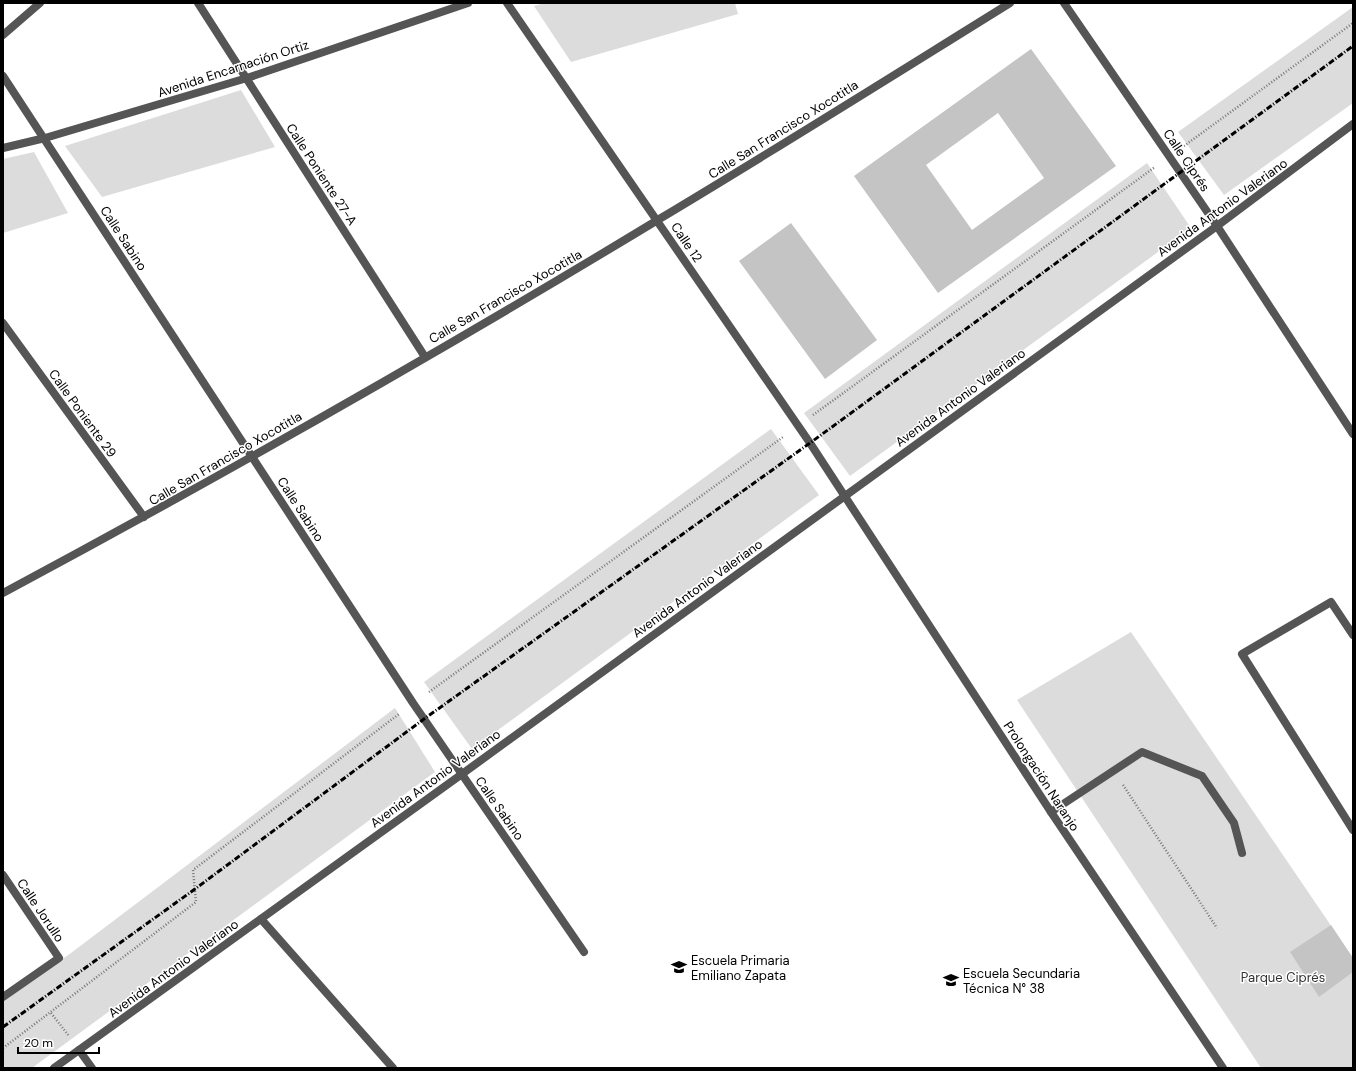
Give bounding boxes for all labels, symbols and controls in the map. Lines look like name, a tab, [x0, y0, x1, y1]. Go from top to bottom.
street label: Avenida Encarnación Ortiz	[155, 36, 311, 101]
street label: Calle San Francisco Xocotitla	[705, 76, 861, 183]
street label: Calle Poniente 27-A	[282, 120, 361, 229]
street label: Calle Ciprés	[1159, 126, 1214, 195]
street label: Avenida Antonio Valeriano	[1154, 154, 1291, 260]
street label: Calle Sabino	[96, 203, 151, 274]
street label: Calle 12	[667, 219, 706, 266]
street label: Calle San Francisco Xocotitla	[426, 246, 585, 347]
street label: Avenida Antonio Valeriano	[892, 344, 1029, 450]
street label: Calle Poniente 29	[45, 366, 120, 461]
street label: Calle San Francisco Xocotitla	[146, 408, 305, 509]
street label: Calle Sabino	[273, 474, 328, 545]
street label: Avenida Antonio Valeriano	[629, 535, 766, 641]
street label: Prolongación Naranjo	[1000, 718, 1084, 835]
street label: Avenida Antonio Valeriano	[367, 725, 504, 831]
street label: Calle Sabino	[471, 773, 528, 844]
street label: Calle Jorullo	[13, 875, 68, 946]
street label: Avenida Antonio Valeriano	[105, 915, 242, 1021]
place label: Escuela Primaria Emiliano Zapata	[691, 952, 790, 984]
school or university icon: Escuela Primaria Emiliano Zapata	[670, 958, 688, 976]
place label: Escuela Secundaria Técnica N° 38	[963, 965, 1080, 997]
park label: Parque Ciprés	[1241, 969, 1325, 986]
school or university icon: Escuela Secundaria Técnica N° 38	[942, 971, 960, 989]
scale bar	[18, 1029, 99, 1055]
text: 20 m	[24, 1035, 53, 1051]

